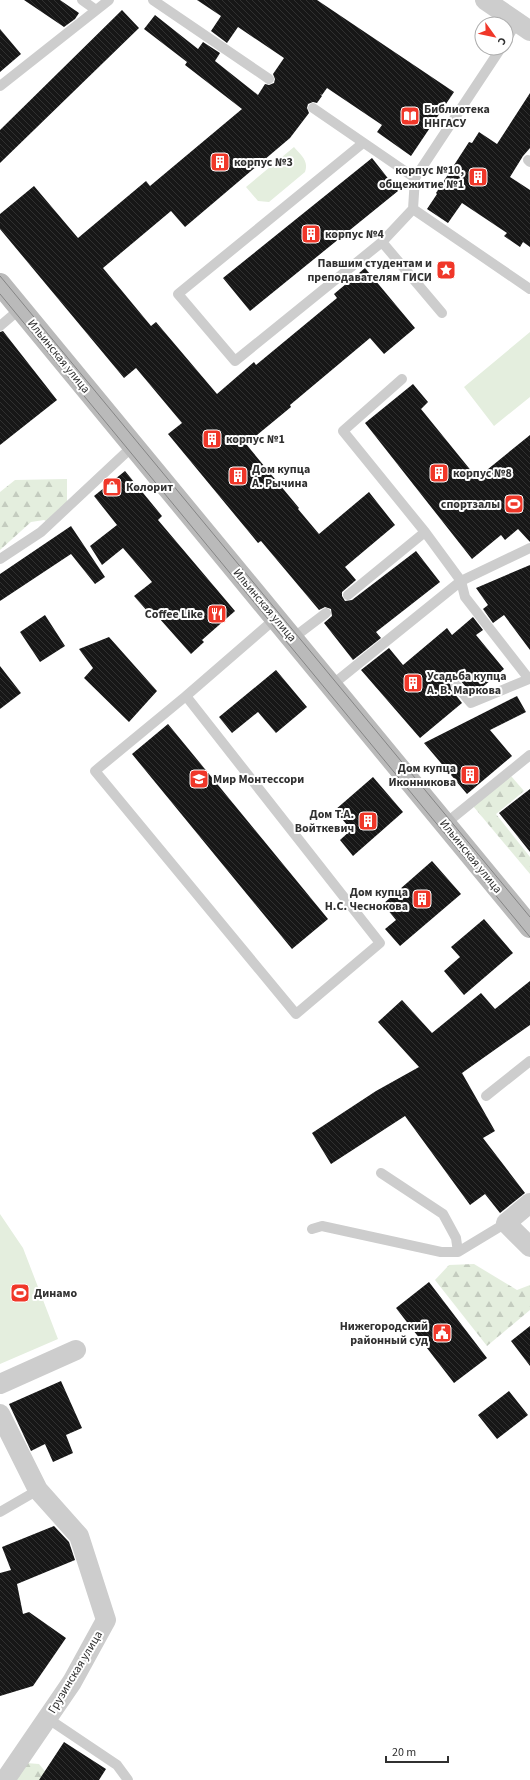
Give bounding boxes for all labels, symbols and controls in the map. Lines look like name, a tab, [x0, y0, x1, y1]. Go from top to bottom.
north arrow	[474, 16, 514, 56]
text: С	[494, 34, 510, 48]
place label: Библиотека ННГАСУ	[424, 101, 490, 132]
library icon: Библиотека ННГАСУ	[399, 105, 421, 127]
building icon: корпус №3	[209, 151, 231, 173]
place label: корпус №3	[234, 154, 293, 171]
place label: корпус №10, общежитие №1	[379, 162, 464, 193]
building icon: корпус №10, общежитие №1	[467, 166, 489, 188]
building icon: корпус №4	[300, 223, 322, 245]
place label: корпус №4	[325, 226, 384, 243]
place label: Павшим студентам и преподавателям ГИСИ	[307, 255, 432, 286]
place icon: Павшим студентам и преподавателям ГИСИ	[435, 259, 457, 281]
street label: Ильинская улица	[23, 316, 94, 397]
building icon: корпус №1	[201, 428, 223, 450]
place label: корпус №1	[226, 431, 285, 448]
place label: Дом купца А. Рычина	[251, 461, 310, 492]
building icon: корпус №8	[428, 462, 450, 484]
building icon: Дом купца А. Рычина	[227, 465, 249, 487]
place label: корпус №8	[453, 465, 512, 482]
shop icon: Колорит	[101, 476, 123, 498]
place label: Колорит	[126, 479, 173, 496]
sports icon: спортзалы	[503, 493, 525, 515]
place label: спортзалы	[441, 496, 500, 513]
street label: Ильинская улица	[229, 565, 300, 646]
restaurant icon: Coffee Like	[206, 603, 228, 625]
place label: Coffee Like	[145, 606, 203, 623]
place label: Усадьба купца А. В. Маркова	[426, 668, 507, 699]
building icon: Усадьба купца А. В. Маркова	[402, 672, 424, 694]
place label: Дом купца Иконникова	[388, 760, 456, 791]
building icon: Дом купца Иконникова	[459, 764, 481, 786]
school or university icon: Мир Монтессори	[188, 768, 210, 790]
place label: Мир Монтессори	[213, 771, 304, 788]
place label: Дом Т.А. Войткевич	[295, 806, 354, 837]
building icon: Дом Т.А. Войткевич	[357, 810, 379, 832]
street label: Ильинская улица	[435, 816, 506, 897]
place label: Дом купца Н.С. Чеснокова	[325, 884, 408, 915]
building icon: Дом купца Н.С. Чеснокова	[411, 888, 433, 910]
sports icon: Динамо	[9, 1282, 31, 1304]
place label: Динамо	[34, 1285, 77, 1302]
place label: Нижегородский районный суд	[340, 1318, 428, 1349]
public building icon: Нижегородский районный суд	[431, 1322, 453, 1344]
street label: Грузинская улица	[44, 1628, 107, 1717]
scale bar	[386, 1738, 448, 1764]
text: 20 m	[392, 1744, 416, 1761]

